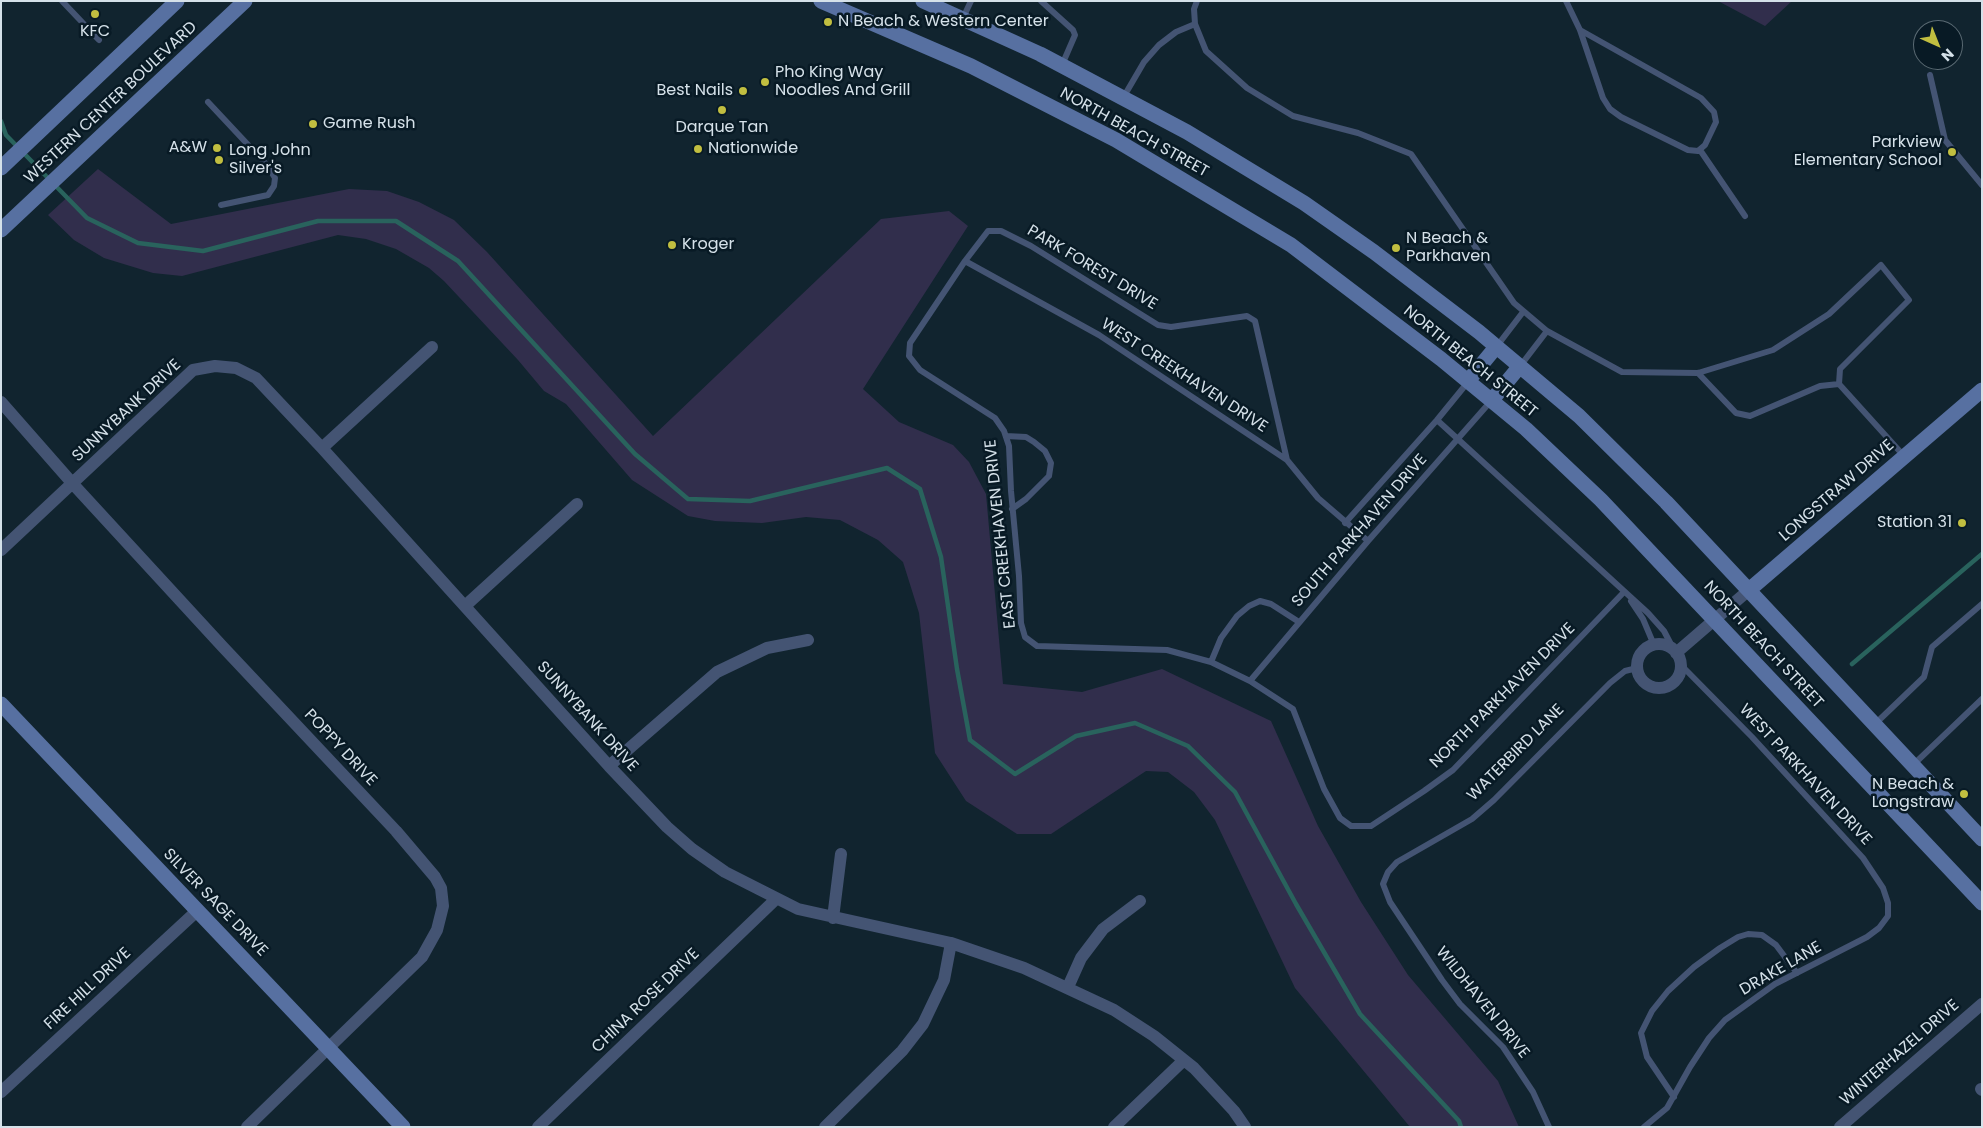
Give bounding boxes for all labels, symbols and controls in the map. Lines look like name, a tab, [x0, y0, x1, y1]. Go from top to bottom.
marker: KFC	[89, 8, 101, 20]
place label: N Beach & Western Center	[838, 12, 1049, 32]
marker: N Beach & Western Center	[822, 16, 834, 28]
street label: WESTERN CENTER BOULEVARD	[21, 18, 201, 188]
north arrow	[1913, 20, 1963, 70]
place label: KFC	[80, 22, 110, 42]
text: N	[1937, 44, 1958, 66]
place label: Pho King Way Noodles And Grill	[775, 63, 910, 101]
marker: Pho King Way Noodles And Grill	[759, 76, 771, 88]
place label: Best Nails	[657, 81, 733, 101]
street label: NORTH BEACH STREET	[1056, 84, 1212, 182]
marker: Best Nails	[737, 85, 749, 97]
marker: Darque Tan	[716, 104, 728, 116]
place label: Game Rush	[323, 114, 415, 134]
marker: Game Rush	[307, 118, 319, 130]
place label: Darque Tan	[675, 118, 769, 138]
place label: Parkview Elementary School	[1794, 133, 1942, 171]
place label: A&W	[169, 138, 207, 158]
place label: Nationwide	[708, 139, 798, 159]
place label: Long John Silver's	[229, 141, 311, 179]
marker: A&W	[211, 142, 223, 154]
marker: Nationwide	[692, 143, 704, 155]
marker: Parkview Elementary School	[1946, 146, 1958, 158]
marker: Long John Silver's	[213, 154, 225, 166]
street label: PARK FOREST DRIVE	[1023, 222, 1161, 314]
place label: N Beach & Parkhaven	[1406, 229, 1490, 267]
place label: Kroger	[682, 235, 734, 255]
marker: Kroger	[666, 239, 678, 251]
marker: N Beach & Parkhaven	[1390, 242, 1402, 254]
street label: NORTH BEACH STREET	[1399, 302, 1541, 422]
street label: WEST CREEKHAVEN DRIVE	[1097, 315, 1271, 437]
street label: SUNNYBANK DRIVE	[69, 356, 185, 466]
street label: LONGSTRAW DRIVE	[1776, 436, 1898, 546]
street label: EAST CREEKHAVEN DRIVE	[982, 439, 1020, 629]
street label: SOUTH PARKHAVEN DRIVE	[1288, 451, 1432, 611]
place label: Station 31	[1877, 513, 1952, 533]
marker: Station 31	[1956, 517, 1968, 529]
street label: NORTH BEACH STREET	[1699, 577, 1827, 713]
street label: NORTH PARKHAVEN DRIVE	[1426, 619, 1580, 773]
street label: SUNNYBANK DRIVE	[532, 658, 642, 776]
street label: WEST PARKHAVEN DRIVE	[1735, 700, 1875, 850]
street label: WATERBIRD LANE	[1464, 701, 1568, 805]
street label: POPPY DRIVE	[300, 706, 380, 790]
place label: N Beach & Longstraw	[1872, 775, 1954, 813]
marker: N Beach & Longstraw	[1958, 788, 1970, 800]
street label: SILVER SAGE DRIVE	[159, 845, 271, 961]
street label: DRAKE LANE	[1737, 938, 1825, 1000]
street label: WILDHAVEN DRIVE	[1431, 943, 1533, 1063]
street label: FIRE HILL DRIVE	[41, 944, 135, 1034]
street label: CHINA ROSE DRIVE	[588, 945, 704, 1057]
street label: WINTERHAZEL DRIVE	[1837, 996, 1963, 1110]

